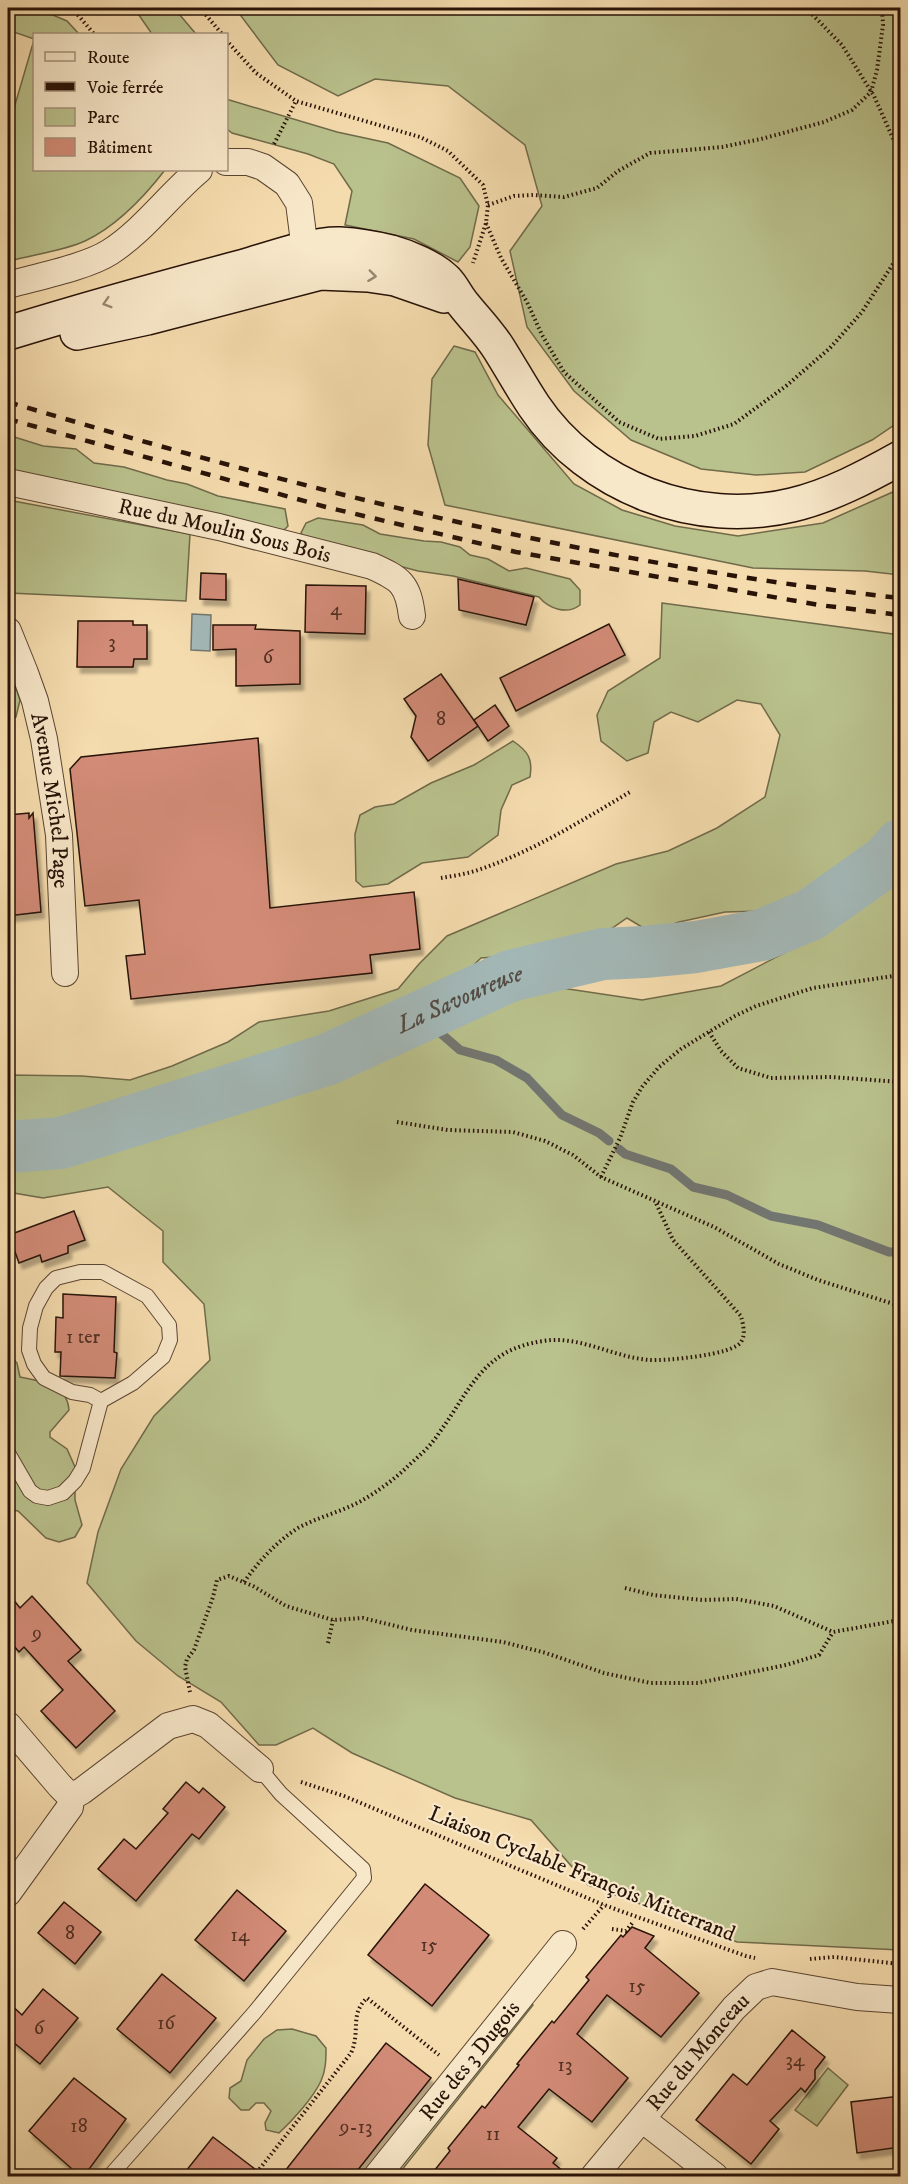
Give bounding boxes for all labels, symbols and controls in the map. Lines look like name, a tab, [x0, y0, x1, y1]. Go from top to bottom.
legend	[33, 33, 228, 171]
text: Route	[87, 47, 130, 69]
text: Voie ferrée	[86, 77, 164, 99]
text: Parc	[87, 107, 120, 129]
text: Bâtiment	[87, 137, 153, 159]
one-way arrow	[367, 269, 377, 282]
one-way arrow	[102, 296, 113, 308]
street label: Rue du Moulin Sous Bois	[116, 492, 334, 569]
house number: 4	[330, 597, 342, 622]
house number: 3	[108, 630, 116, 655]
house number: 6	[263, 645, 274, 670]
house number: 8	[436, 707, 446, 732]
street label: Avenue Michel Page	[25, 710, 75, 889]
water label: La Savoureuse	[391, 958, 526, 1041]
house number: 1 ter	[66, 1325, 100, 1350]
house number: 9	[31, 1621, 42, 1646]
street label: Liaison Cyclable François Mitterrand	[425, 1800, 739, 1948]
house number: 8	[65, 1921, 75, 1946]
house number: 14	[231, 1923, 250, 1948]
house number: 15	[420, 1933, 438, 1958]
house number: 15	[628, 1974, 646, 1999]
street label: Rue du Monceau	[641, 1987, 755, 2116]
street label: Rue des 3 Dugois	[413, 1995, 526, 2126]
house number: 16	[157, 2011, 175, 2036]
house number: 6	[34, 2016, 45, 2041]
house number: 34	[786, 2048, 805, 2073]
house number: 13	[558, 2053, 572, 2078]
house number: 18	[70, 2114, 88, 2139]
house number: 9-13	[339, 2115, 372, 2140]
house number: 11	[486, 2122, 500, 2147]

